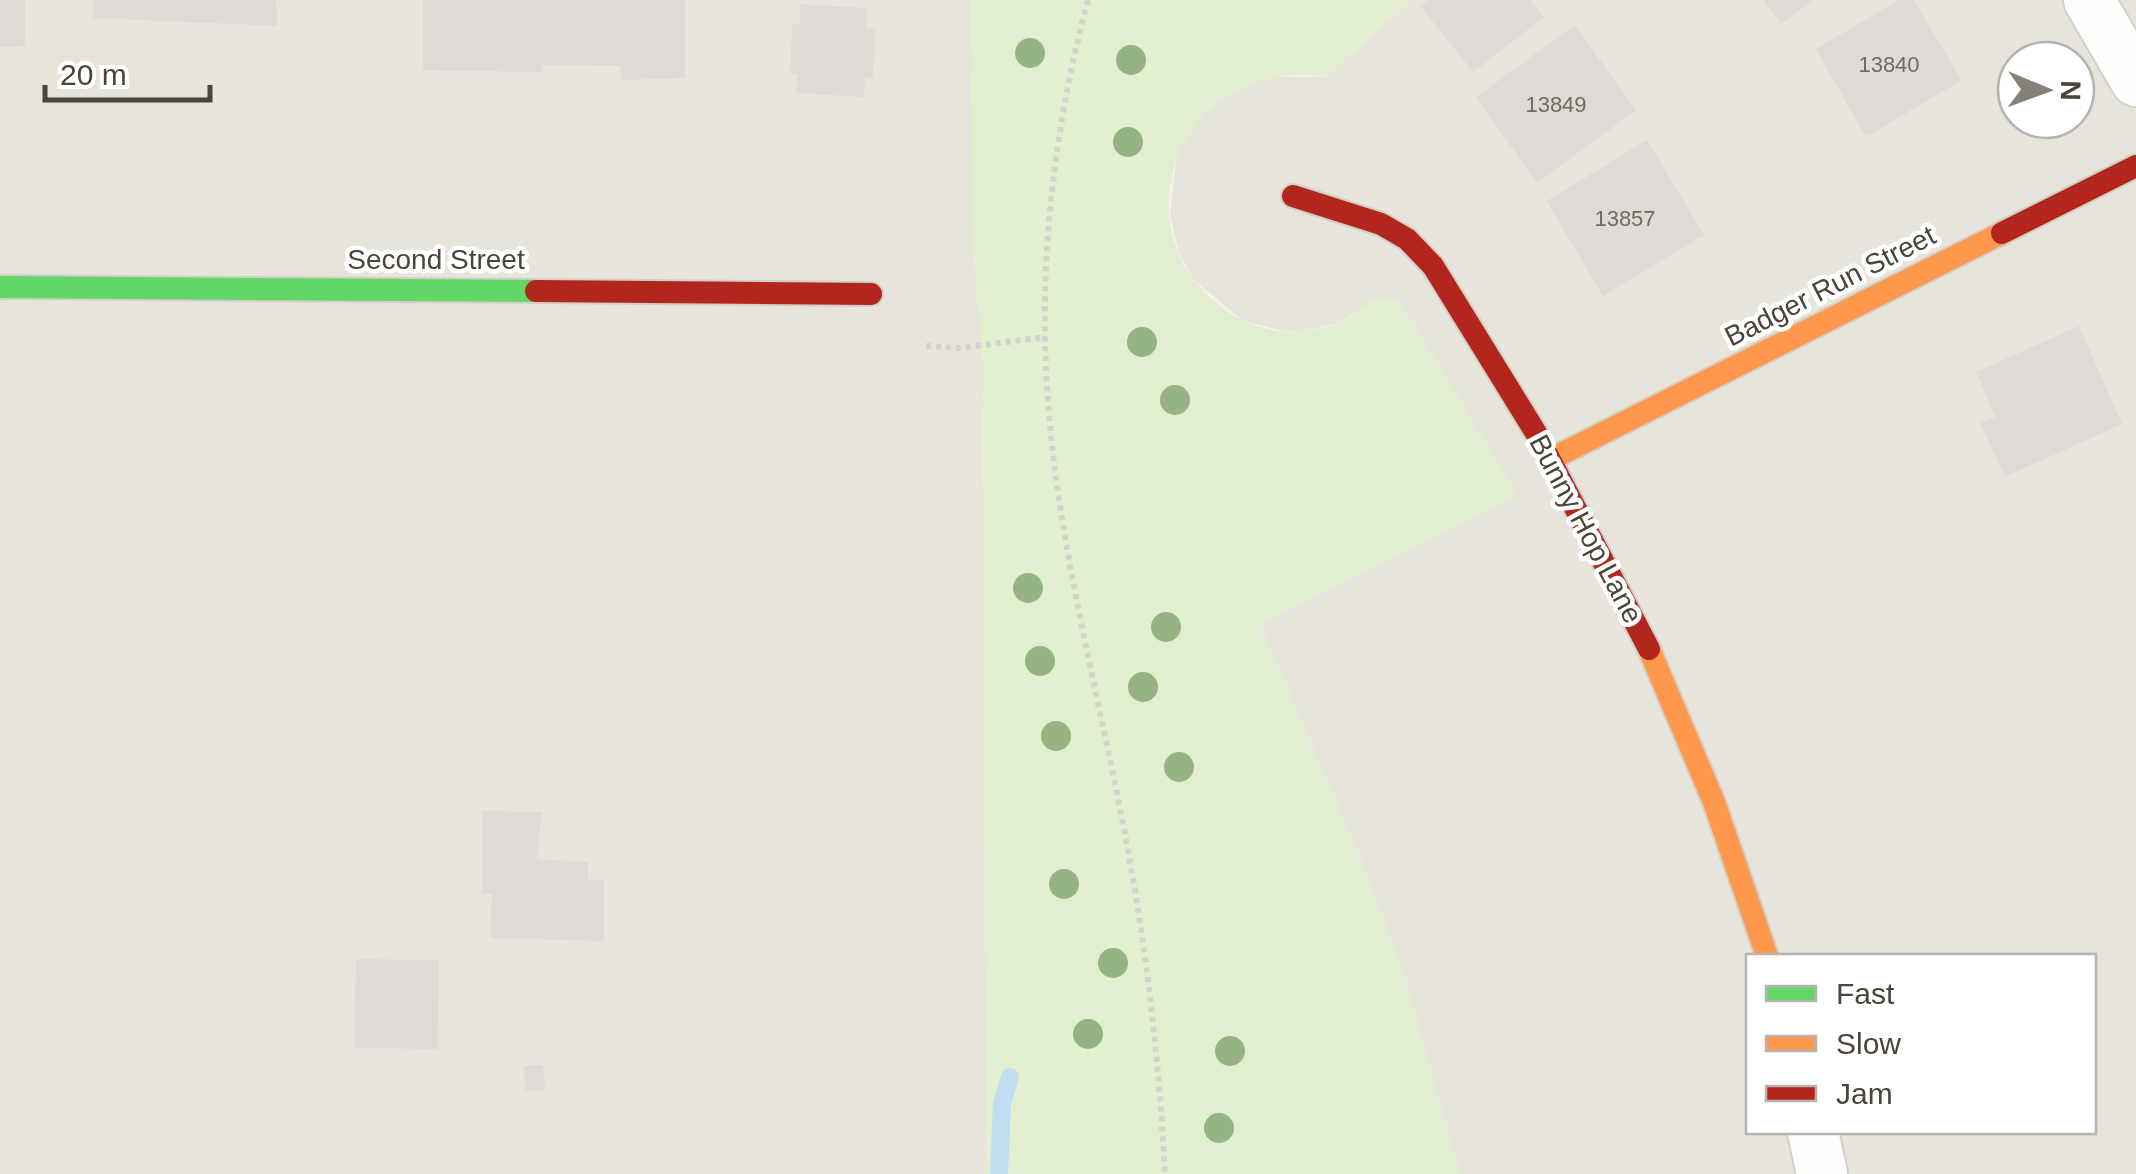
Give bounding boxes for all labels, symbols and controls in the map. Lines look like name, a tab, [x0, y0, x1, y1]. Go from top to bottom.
scale bar	[45, 40, 210, 102]
north arrow	[1996, 40, 2096, 140]
house number: 13840	[1858, 52, 1920, 77]
text: 20 m	[60, 58, 127, 91]
text: N	[2055, 80, 2086, 101]
house number: 13849	[1525, 92, 1587, 117]
house number: 13857	[1594, 206, 1656, 231]
street label: Badger Run Street	[1720, 219, 1941, 352]
street label: Second Street	[347, 244, 525, 275]
street label: Bunny Hop Lane	[1523, 430, 1649, 628]
legend	[1746, 954, 2096, 1134]
text: Fast	[1836, 977, 1895, 1010]
text: Slow	[1836, 1027, 1901, 1060]
text: Jam	[1836, 1077, 1893, 1110]

